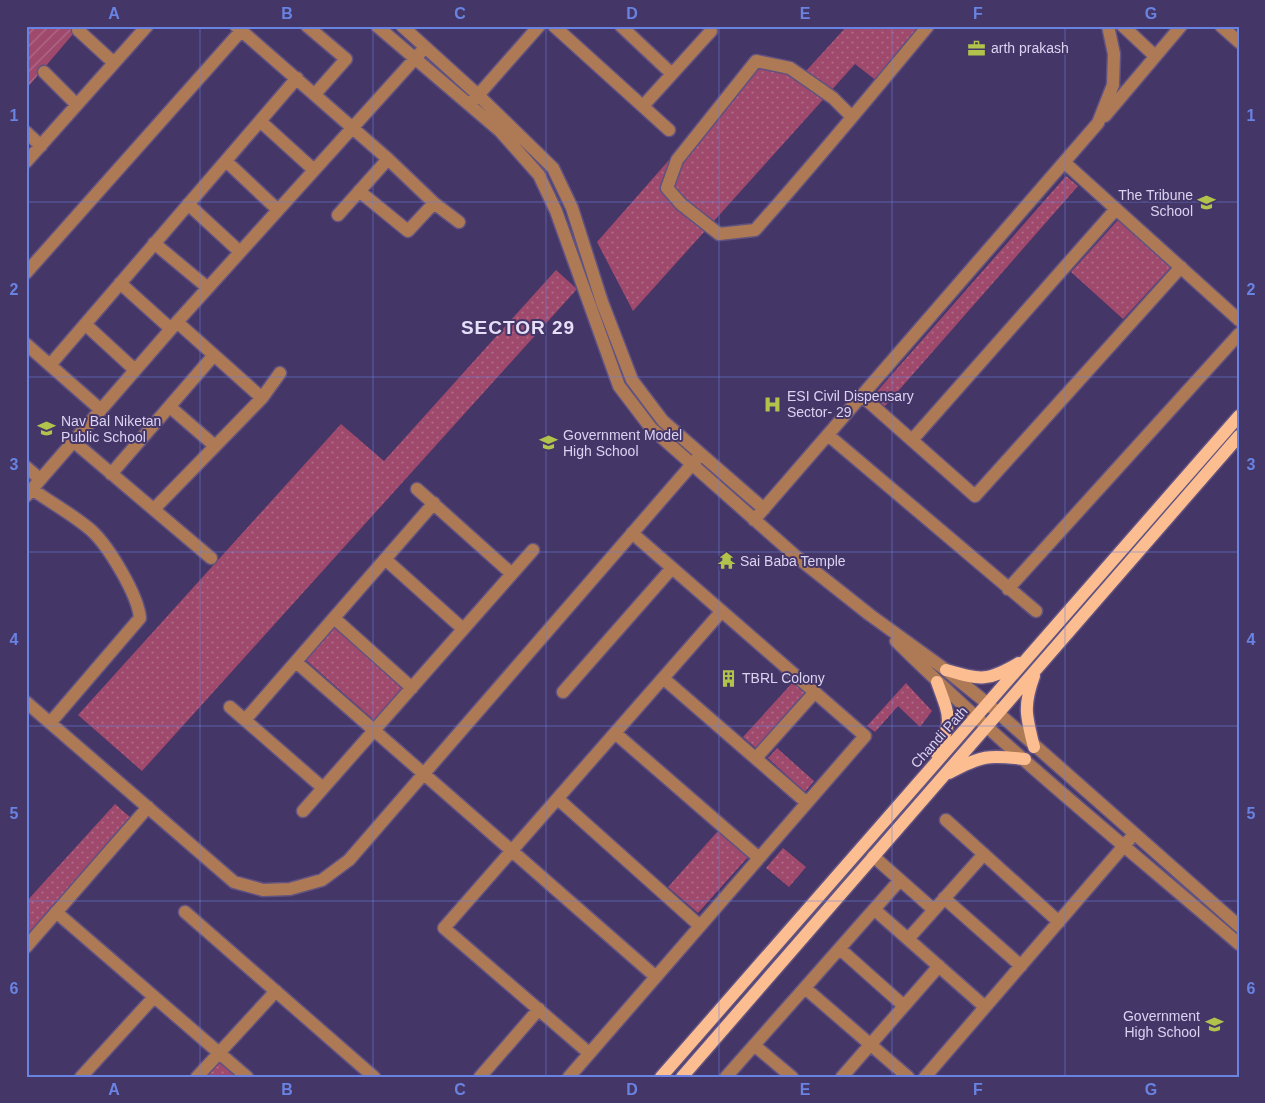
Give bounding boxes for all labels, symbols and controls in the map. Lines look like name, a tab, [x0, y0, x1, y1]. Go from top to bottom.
text: A	[108, 5, 120, 22]
text: B	[281, 5, 293, 22]
text: C	[454, 5, 466, 22]
text: D	[626, 5, 638, 22]
text: E	[800, 5, 811, 22]
text: F	[973, 5, 983, 22]
text: G	[1145, 5, 1157, 22]
office icon: arth prakash	[967, 38, 987, 58]
place label: arth prakash	[991, 40, 1069, 56]
text: 1	[10, 107, 19, 124]
text: 1	[1247, 107, 1256, 124]
place label: The Tribune School	[1118, 187, 1193, 219]
school or university icon: The Tribune School	[1197, 193, 1217, 213]
text: 2	[10, 281, 19, 298]
text: 2	[1247, 281, 1256, 298]
district label: SECTOR 29	[461, 317, 575, 338]
place label: ESI Civil Dispensary Sector- 29	[787, 388, 914, 420]
hospital icon: ESI Civil Dispensary Sector- 29	[763, 394, 783, 414]
place label: Nav Bal Niketan Public School	[61, 413, 161, 445]
school or university icon: Nav Bal Niketan Public School	[37, 419, 57, 439]
place label: Government Model High School	[563, 427, 682, 459]
school or university icon: Government Model High School	[539, 433, 559, 453]
text: 3	[10, 456, 19, 473]
text: 3	[1247, 456, 1256, 473]
temple icon: Sai Baba Temple	[716, 551, 736, 571]
place label: Sai Baba Temple	[740, 553, 846, 569]
text: 4	[10, 631, 19, 648]
text: 4	[1247, 631, 1256, 648]
building icon: TBRL Colony	[718, 668, 738, 688]
place label: TBRL Colony	[742, 670, 825, 686]
street label: Chandi Path	[907, 703, 971, 771]
text: 5	[10, 805, 19, 822]
text: 5	[1247, 805, 1256, 822]
text: 6	[10, 980, 19, 997]
text: 6	[1247, 980, 1256, 997]
place label: Government High School	[1123, 1008, 1200, 1040]
school or university icon: Government High School	[1204, 1014, 1224, 1034]
text: A	[108, 1081, 120, 1098]
text: B	[281, 1081, 293, 1098]
text: C	[454, 1081, 466, 1098]
text: D	[626, 1081, 638, 1098]
text: E	[800, 1081, 811, 1098]
text: F	[973, 1081, 983, 1098]
text: G	[1145, 1081, 1157, 1098]

